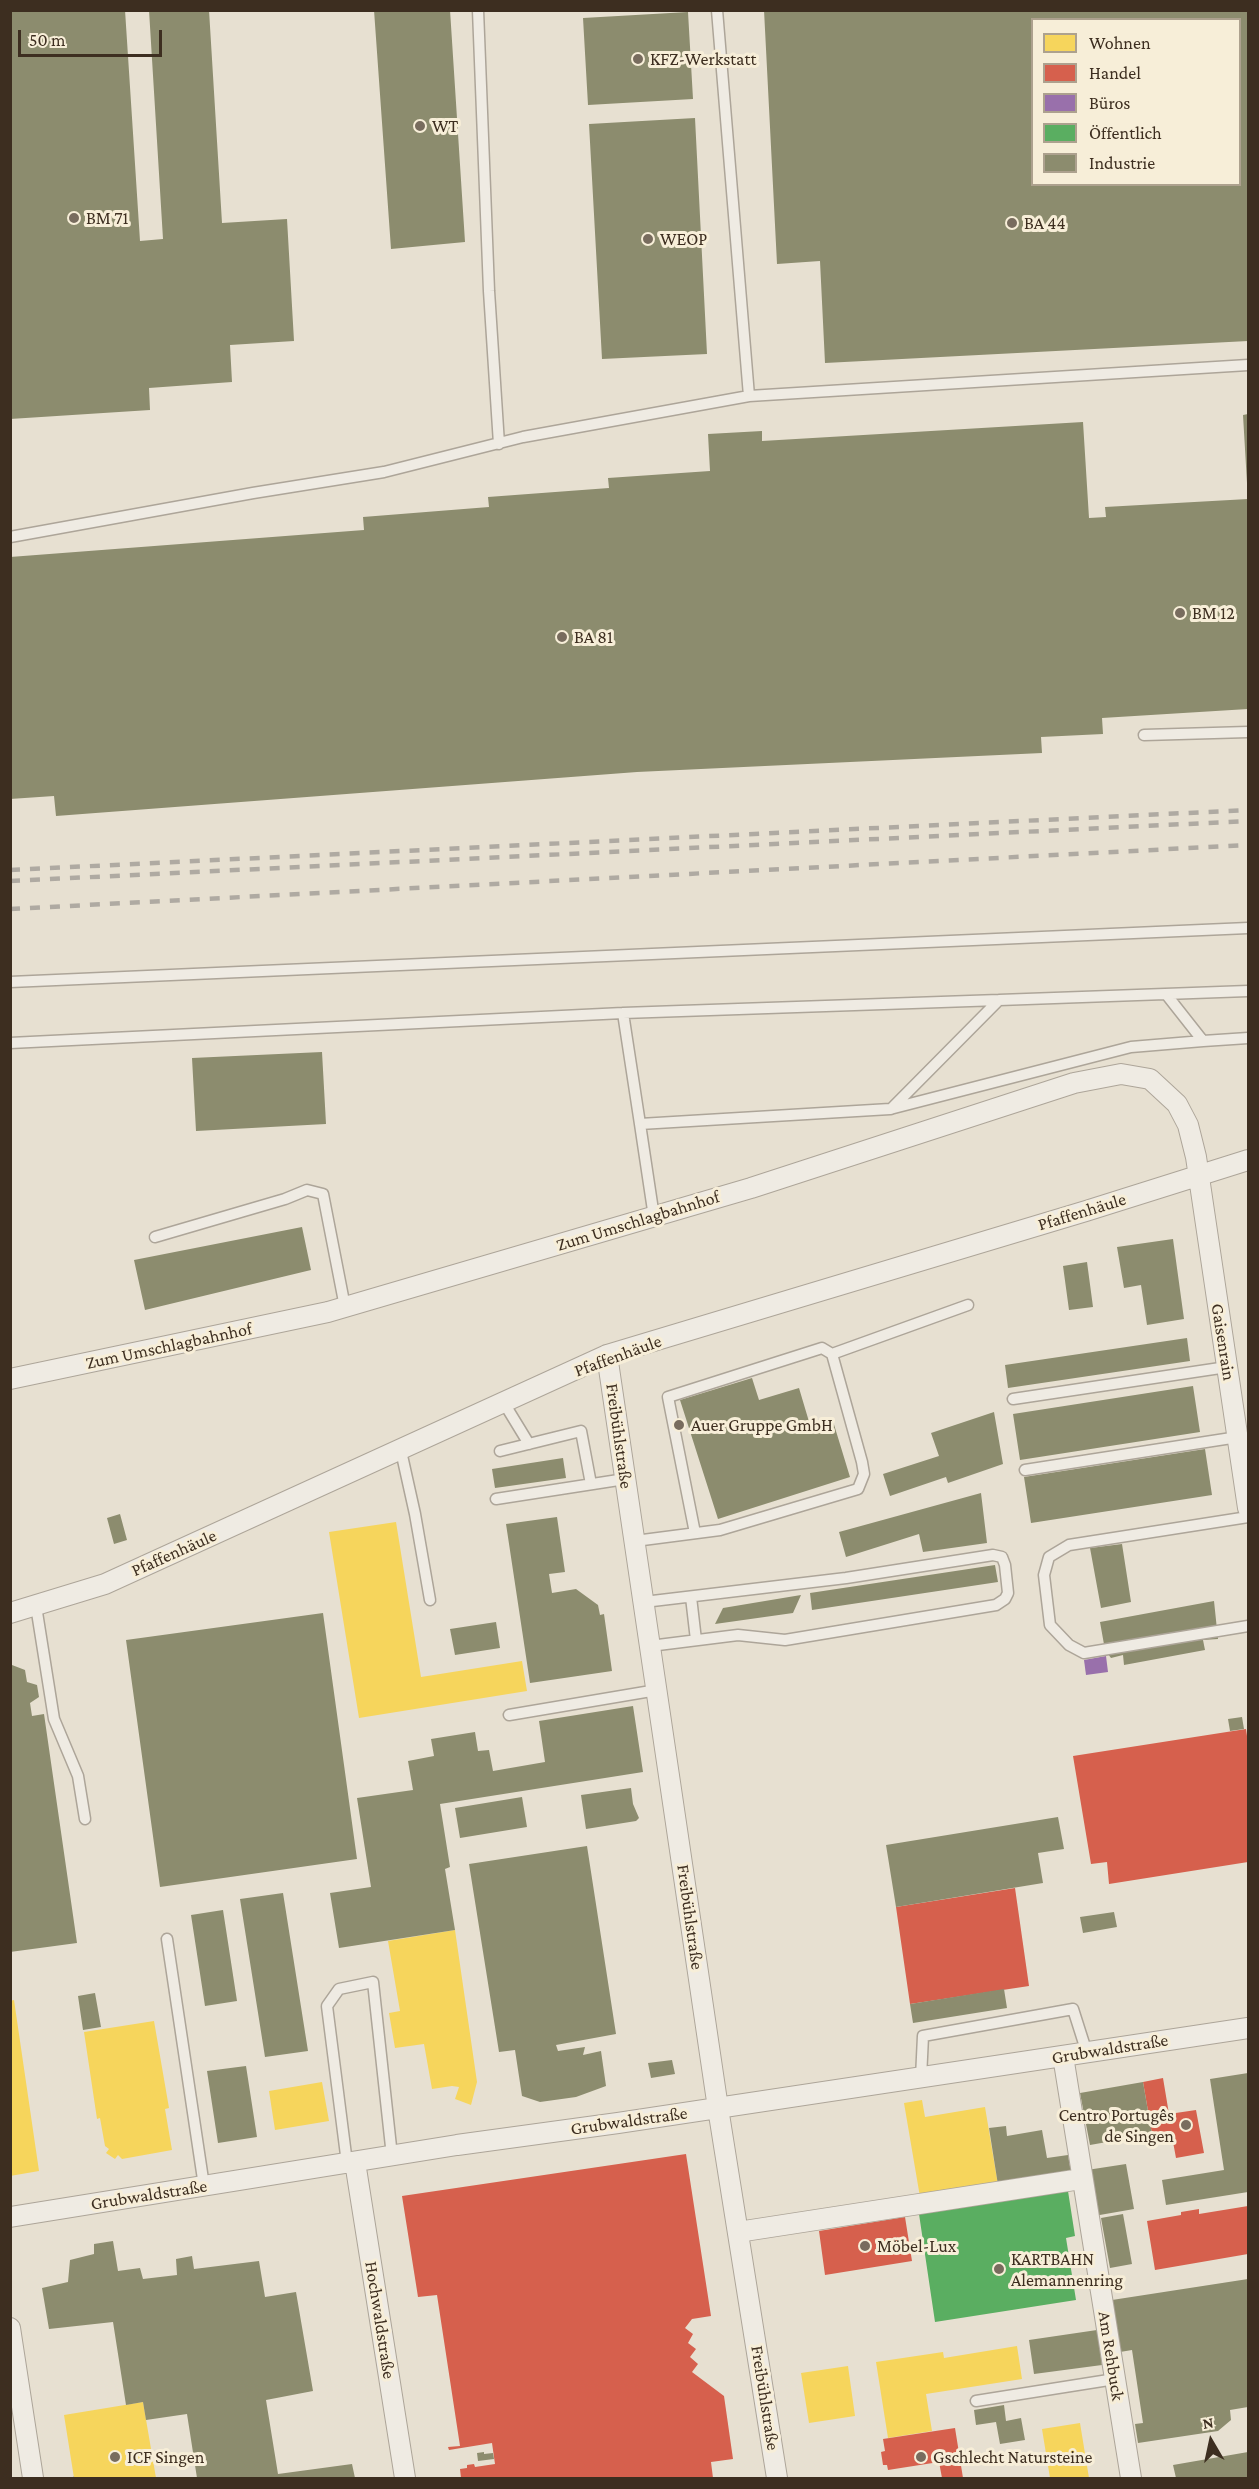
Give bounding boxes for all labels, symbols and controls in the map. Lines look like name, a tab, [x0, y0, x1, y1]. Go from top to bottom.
scale bar	[21, 18, 165, 56]
legend	[1031, 18, 1241, 186]
text: 50 m	[29, 30, 66, 50]
text: Wohnen	[1089, 33, 1151, 53]
place label: KFZ-Werkstatt	[650, 48, 756, 70]
marker: KFZ-Werkstatt	[631, 52, 645, 66]
text: Handel	[1089, 63, 1141, 83]
text: Büros	[1089, 93, 1130, 113]
place label: WT	[432, 115, 458, 137]
marker: WT	[413, 119, 427, 133]
text: Öffentlich	[1089, 123, 1162, 143]
text: Industrie	[1089, 153, 1155, 173]
place label: BM 71	[86, 207, 128, 229]
marker: BM 71	[67, 211, 81, 225]
place label: BA 44	[1024, 212, 1066, 234]
marker: BA 44	[1005, 216, 1019, 230]
place label: WEOP	[660, 228, 707, 250]
marker: WEOP	[641, 232, 655, 246]
place label: BM 12	[1192, 602, 1235, 624]
marker: BM 12	[1173, 606, 1187, 620]
place label: BA 81	[574, 626, 613, 648]
marker: BA 81	[555, 630, 569, 644]
street label: Zum Umschlagbahnhof	[554, 1186, 722, 1256]
street label: Pfaffenhäule	[1035, 1188, 1129, 1236]
street label: Gaisenrain	[1206, 1302, 1240, 1382]
street label: Zum Umschlagbahnhof	[84, 1318, 254, 1374]
street label: Pfaffenhäule	[572, 1330, 664, 1382]
street label: Freibühlstraße	[601, 1382, 637, 1490]
place label: Auer Gruppe GmbH	[691, 1414, 833, 1436]
marker: Auer Gruppe GmbH	[672, 1418, 686, 1432]
street label: Pfaffenhäule	[128, 1525, 220, 1581]
street label: Freibühlstraße	[672, 1863, 708, 1971]
street label: Grubwaldstraße	[1050, 2029, 1170, 2069]
street label: Grubwaldstraße	[569, 2102, 689, 2140]
place label: Centro Portugês de Singen	[1059, 2104, 1174, 2146]
marker: Centro Portugês de Singen	[1179, 2118, 1193, 2132]
street label: Grubwaldstraße	[89, 2175, 209, 2215]
place label: Möbel-Lux	[877, 2235, 956, 2257]
marker: Möbel-Lux	[858, 2239, 872, 2253]
place label: KARTBAHN Alemannenring	[1011, 2248, 1123, 2290]
street label: Hochwaldstraße	[360, 2260, 400, 2380]
marker: KARTBAHN Alemannenring	[992, 2262, 1006, 2276]
street label: Am Rehbuck	[1093, 2310, 1129, 2402]
street label: Freibühlstraße	[746, 2344, 784, 2452]
north arrow	[1181, 2411, 1241, 2471]
text: N	[1201, 2413, 1215, 2432]
place label: ICF Singen	[127, 2446, 204, 2468]
place label: Gschlecht Natursteine	[933, 2446, 1092, 2468]
marker: ICF Singen	[108, 2450, 122, 2464]
marker: Gschlecht Natursteine	[914, 2450, 928, 2464]

